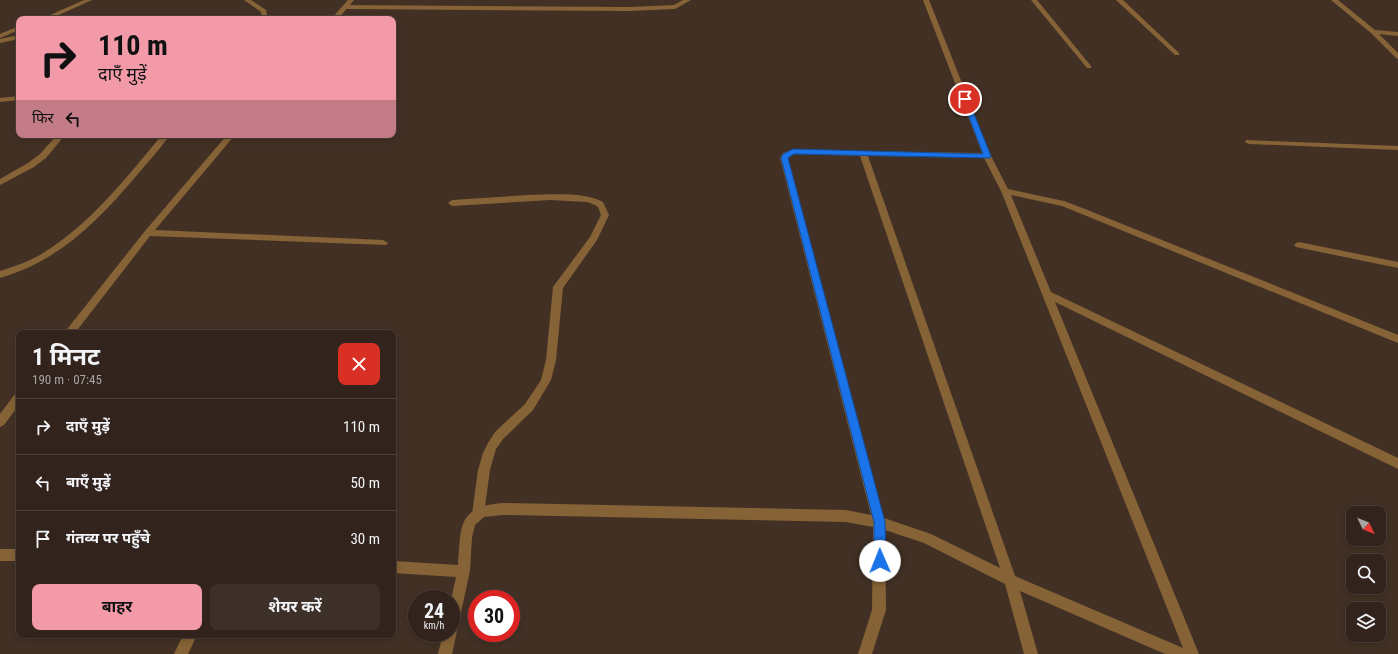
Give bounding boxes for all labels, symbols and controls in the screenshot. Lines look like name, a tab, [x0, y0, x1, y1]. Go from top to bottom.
text: 110 m	[98, 29, 168, 62]
icon: right	[32, 32, 84, 84]
text: दाएँ मुड़ें	[98, 63, 147, 84]
pin	[948, 82, 982, 116]
icon: arrive	[954, 88, 976, 110]
icon: left	[62, 108, 84, 130]
text: फिर	[32, 109, 54, 127]
text: 1 मिनट	[32, 343, 100, 371]
button: close	[338, 343, 380, 385]
text: 190 m · 07:45	[32, 372, 102, 387]
icon: right	[32, 416, 54, 438]
text: दाएँ मुड़ें	[66, 417, 110, 435]
text: 110 m	[343, 418, 380, 436]
icon: left	[32, 472, 54, 494]
text: बाएँ मुड़ें	[66, 473, 111, 491]
text: 50 m	[350, 474, 380, 492]
north arrow	[1346, 506, 1386, 546]
map controls	[1346, 506, 1386, 642]
icon: arrive	[32, 528, 54, 550]
text: गंतव्य पर पहुँचे	[66, 529, 150, 547]
text: 30 m	[350, 530, 380, 548]
position arrow	[859, 540, 901, 582]
button: search	[1346, 554, 1386, 594]
button: बाहर	[32, 584, 202, 630]
button: शेयर करें	[210, 584, 380, 630]
speed limit sign: 30	[468, 590, 520, 642]
text: 24	[424, 599, 444, 623]
button: layers	[1346, 602, 1386, 642]
text: km/h	[424, 620, 444, 631]

